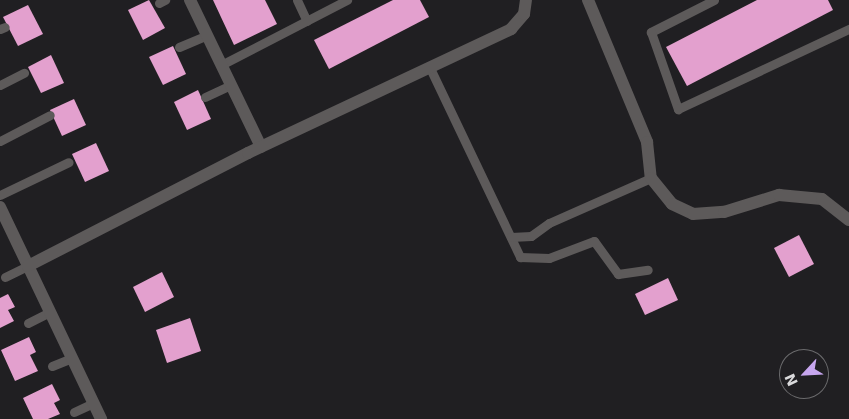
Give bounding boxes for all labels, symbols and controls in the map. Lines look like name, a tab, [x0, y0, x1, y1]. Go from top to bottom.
north arrow	[779, 349, 829, 399]
text: N	[782, 371, 801, 389]

